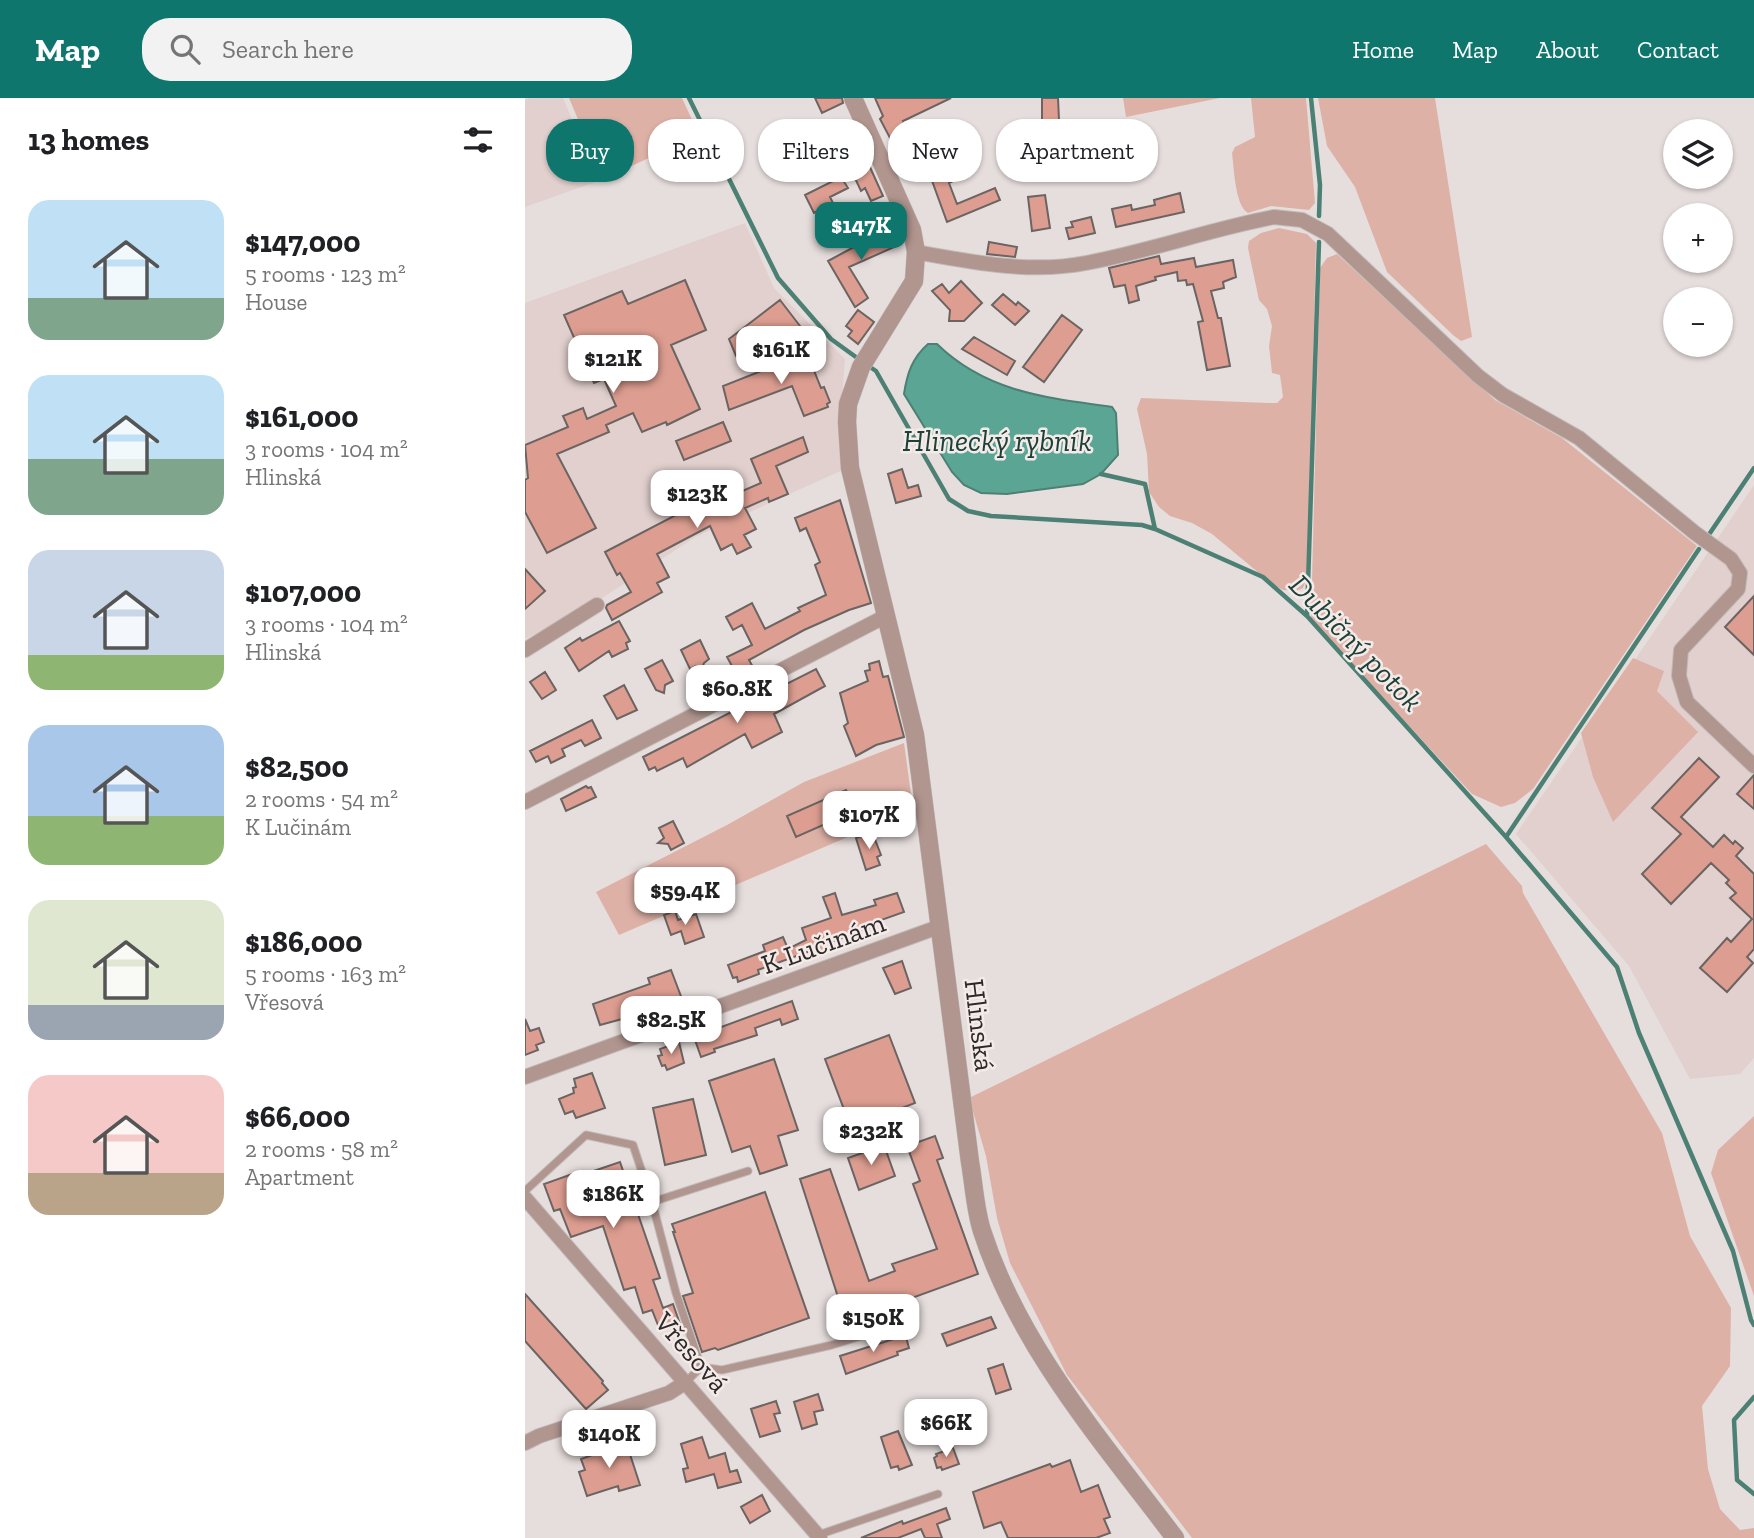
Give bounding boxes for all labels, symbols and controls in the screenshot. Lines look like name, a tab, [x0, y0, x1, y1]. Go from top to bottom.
search box	[142, 18, 632, 81]
text: Map	[35, 30, 100, 69]
icon: search	[166, 30, 204, 68]
text: Search here	[222, 33, 354, 65]
text: Home	[1352, 35, 1414, 64]
text: Map	[1452, 35, 1498, 64]
text: About	[1536, 35, 1599, 64]
text: Contact	[1637, 35, 1719, 64]
chip: Buy	[546, 119, 634, 182]
chip: Rent	[648, 119, 744, 182]
chip: Filters	[758, 119, 874, 182]
chip: New	[888, 119, 982, 182]
chip: Apartment	[996, 119, 1158, 182]
map controls	[1663, 119, 1733, 357]
button: layers	[1663, 119, 1733, 189]
icon: filters	[459, 121, 497, 159]
text: 13 homes	[28, 122, 149, 158]
pin: $147K	[812, 202, 910, 262]
button: +	[1663, 203, 1733, 273]
text: $147K	[831, 211, 891, 239]
text: $147,000	[245, 224, 361, 260]
icon: home	[84, 228, 168, 312]
text: 5 rooms · 123 m²	[245, 260, 406, 288]
button: −	[1663, 287, 1733, 357]
text: House	[245, 288, 307, 316]
pin: $161K	[732, 327, 830, 386]
text: $161K	[752, 335, 810, 363]
pin: $121K	[564, 336, 662, 395]
text: $121K	[584, 344, 642, 372]
text: $161,000	[245, 399, 359, 435]
icon: home	[84, 403, 168, 487]
water label: Hlinecký rybník	[902, 423, 1092, 459]
text: 3 rooms · 104 m²	[245, 435, 408, 463]
text: Hlinská	[245, 463, 321, 491]
pin: $123K	[648, 470, 746, 530]
text: $123K	[667, 479, 727, 507]
water label: Dubičný potok	[1282, 567, 1430, 719]
text: $107,000	[245, 574, 361, 610]
icon: home	[84, 578, 168, 662]
text: 3 rooms · 104 m²	[245, 610, 408, 638]
text: Hlinská	[245, 638, 321, 666]
pin: $60.8K	[680, 666, 794, 725]
text: $60.8K	[702, 674, 772, 702]
text: $82,500	[245, 749, 349, 785]
icon: home	[84, 753, 168, 837]
text: 2 rooms · 54 m²	[245, 785, 398, 813]
pin: $107K	[820, 792, 918, 851]
text: $107K	[839, 800, 899, 828]
text: K Lučinám	[245, 813, 351, 841]
pin: $59.4K	[628, 868, 742, 927]
text: $59.4K	[650, 876, 720, 904]
street label: K Lučinám	[757, 906, 890, 981]
text: $186,000	[245, 924, 363, 960]
icon: home	[84, 928, 168, 1012]
text: 5 rooms · 163 m²	[245, 960, 406, 988]
street label: Hlinská	[957, 977, 1002, 1074]
text: Vřesová	[245, 988, 324, 1016]
pin: $82.5K	[614, 996, 728, 1056]
text: $82.5K	[637, 1005, 705, 1033]
text: $66,000	[245, 1099, 350, 1135]
icon: home	[84, 1103, 168, 1187]
pin: $232K	[822, 1108, 920, 1167]
text: $232K	[839, 1116, 903, 1144]
text: 2 rooms · 58 m²	[245, 1135, 398, 1163]
text: Apartment	[245, 1163, 354, 1191]
pin: $186K	[564, 1170, 662, 1230]
text: $186K	[583, 1179, 643, 1207]
pin: $150K	[824, 1294, 922, 1354]
text: $150K	[842, 1303, 904, 1331]
street label: Vřesová	[647, 1305, 736, 1400]
pin: $66K	[905, 1400, 987, 1459]
text: $66K	[920, 1408, 972, 1436]
pin: $140K	[560, 1410, 658, 1470]
text: $140K	[578, 1419, 640, 1447]

